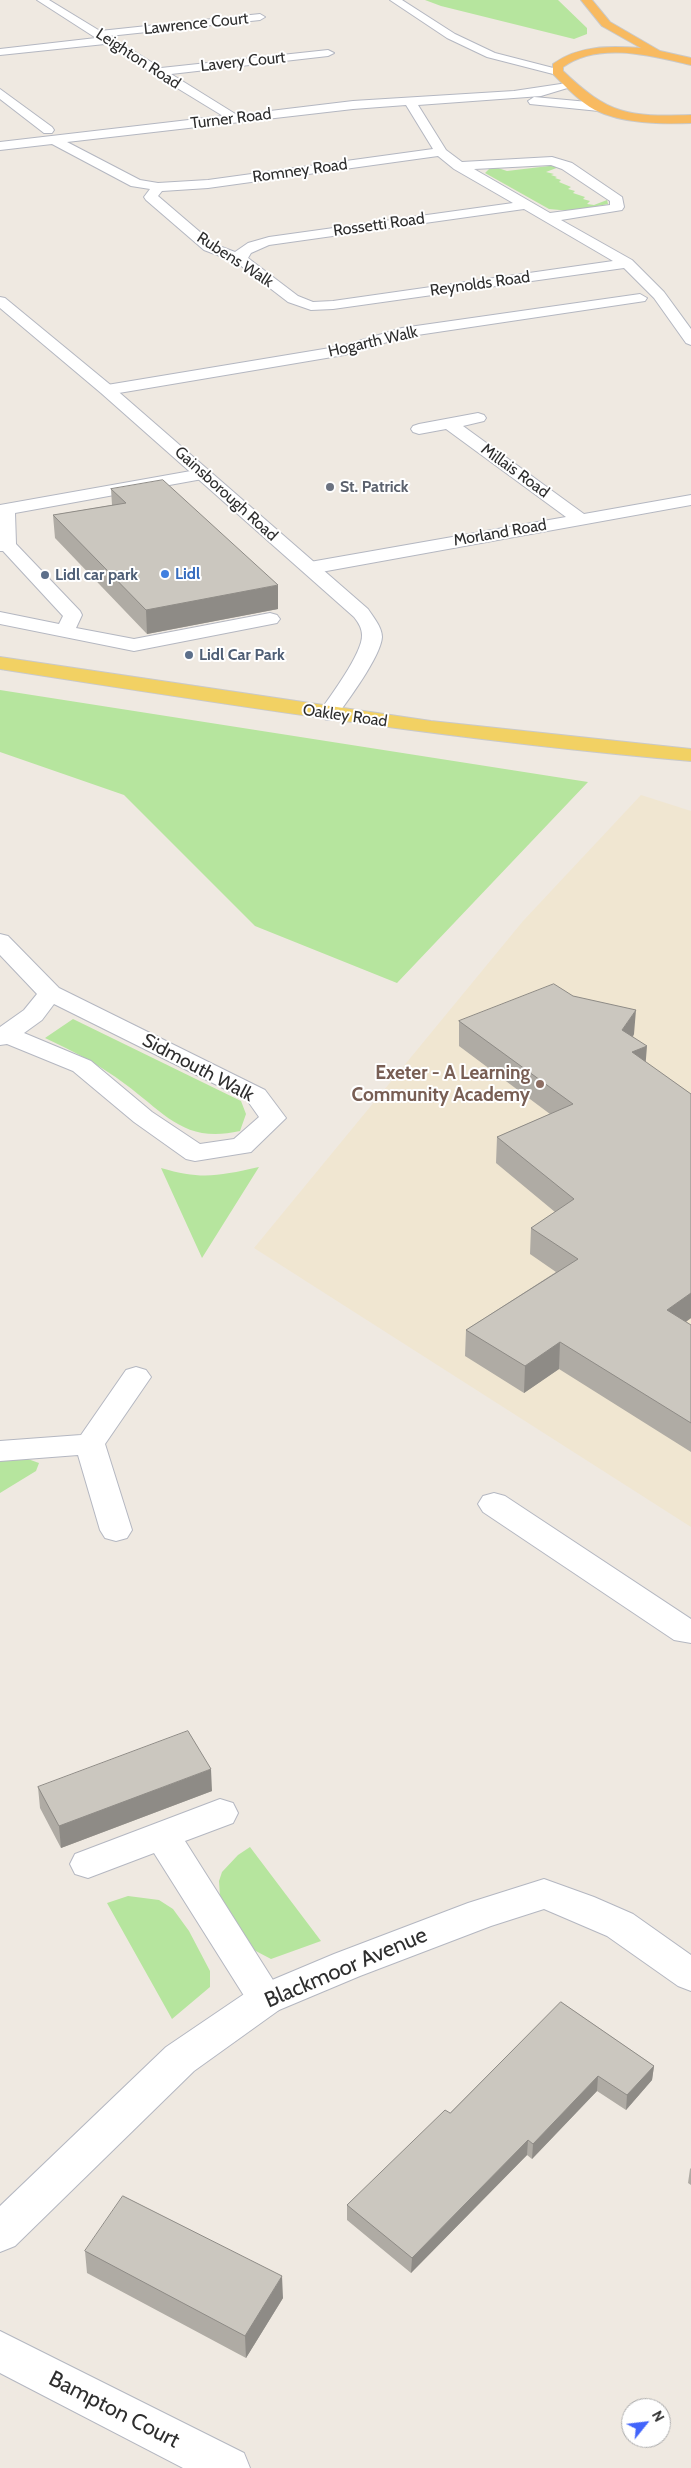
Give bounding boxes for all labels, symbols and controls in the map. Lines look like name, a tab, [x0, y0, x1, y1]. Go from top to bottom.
street label: Lawrence Court	[143, 9, 249, 39]
street label: Leighton Road	[92, 24, 184, 94]
street label: Lavery Court	[200, 48, 286, 76]
street label: Turner Road	[190, 105, 272, 133]
street label: Romney Road	[251, 155, 349, 187]
street label: Rossetti Road	[332, 209, 426, 241]
street label: Rubens Walk	[193, 228, 277, 292]
street label: Reynolds Road	[429, 267, 531, 301]
street label: Hogarth Walk	[326, 322, 420, 362]
street label: Millais Road	[477, 440, 553, 502]
street label: Gainsborough Road	[171, 443, 281, 545]
place label: St. Patrick	[340, 477, 409, 497]
marker: St. Patrick	[324, 481, 336, 493]
street label: Morland Road	[452, 515, 548, 551]
place label: Lidl	[175, 564, 200, 584]
place label: Lidl car park	[55, 565, 138, 585]
marker: Lidl	[159, 568, 171, 580]
marker: Lidl car park	[39, 569, 51, 581]
place label: Lidl Car Park	[199, 645, 285, 665]
marker: Lidl Car Park	[183, 649, 195, 661]
street label: Oakley Road	[301, 701, 389, 731]
street label: Sidmouth Walk	[138, 1029, 258, 1107]
place label: Exeter - A Learning Community Academy	[351, 1062, 530, 1106]
marker: Exeter - A Learning Community Academy	[534, 1078, 546, 1090]
street label: Blackmoor Avenue	[261, 1922, 431, 2014]
street label: Bampton Court	[44, 2366, 184, 2454]
north arrow	[621, 2398, 671, 2448]
text: N	[648, 2408, 669, 2425]

